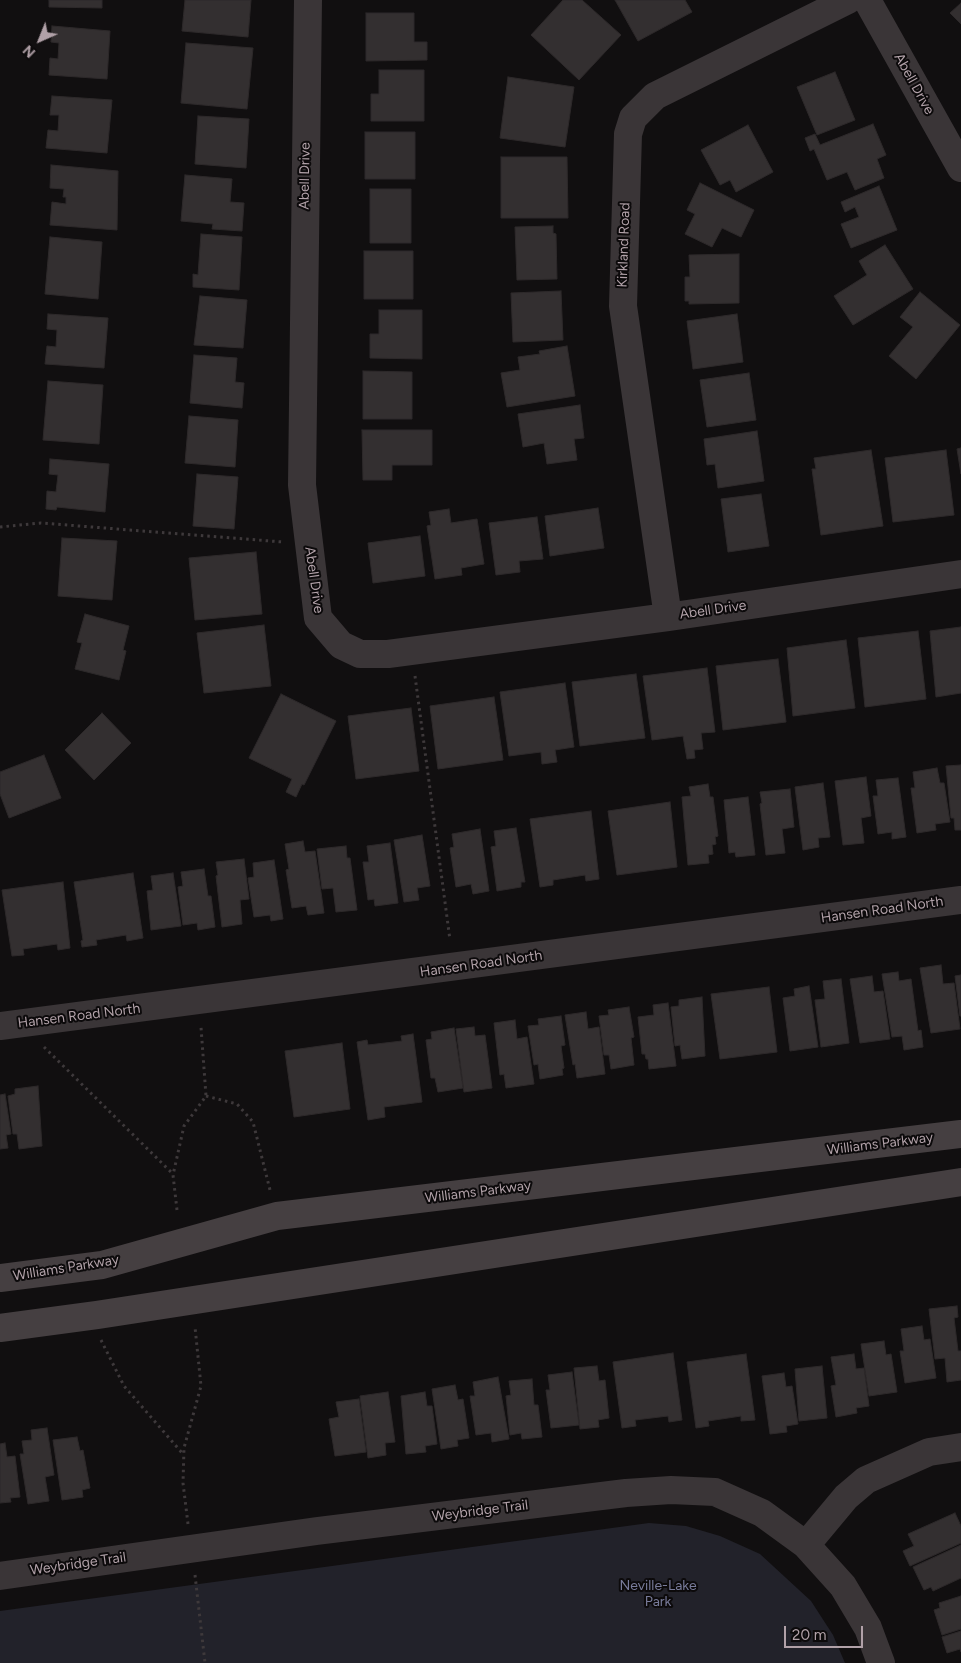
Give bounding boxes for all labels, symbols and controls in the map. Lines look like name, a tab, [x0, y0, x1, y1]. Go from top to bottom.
north arrow	[15, 15, 65, 65]
text: N	[19, 41, 39, 61]
street label: Abell Drive	[890, 50, 938, 118]
street label: Abell Drive	[296, 142, 314, 210]
street label: Kirkland Road	[614, 202, 634, 288]
street label: Abell Drive	[301, 546, 327, 614]
street label: Abell Drive	[679, 597, 747, 623]
street label: Hansen Road North	[820, 893, 944, 927]
street label: Hansen Road North	[419, 947, 543, 981]
street label: Hansen Road North	[17, 1000, 141, 1032]
street label: Williams Parkway	[826, 1129, 934, 1159]
street label: Williams Parkway	[424, 1177, 532, 1207]
street label: Williams Parkway	[12, 1251, 120, 1285]
street label: Weybridge Trail	[431, 1497, 529, 1525]
street label: Weybridge Trail	[29, 1549, 127, 1579]
park label: Neville-Lake Park	[619, 1578, 697, 1610]
scale bar	[786, 1616, 865, 1648]
text: 20 m	[792, 1626, 826, 1644]

